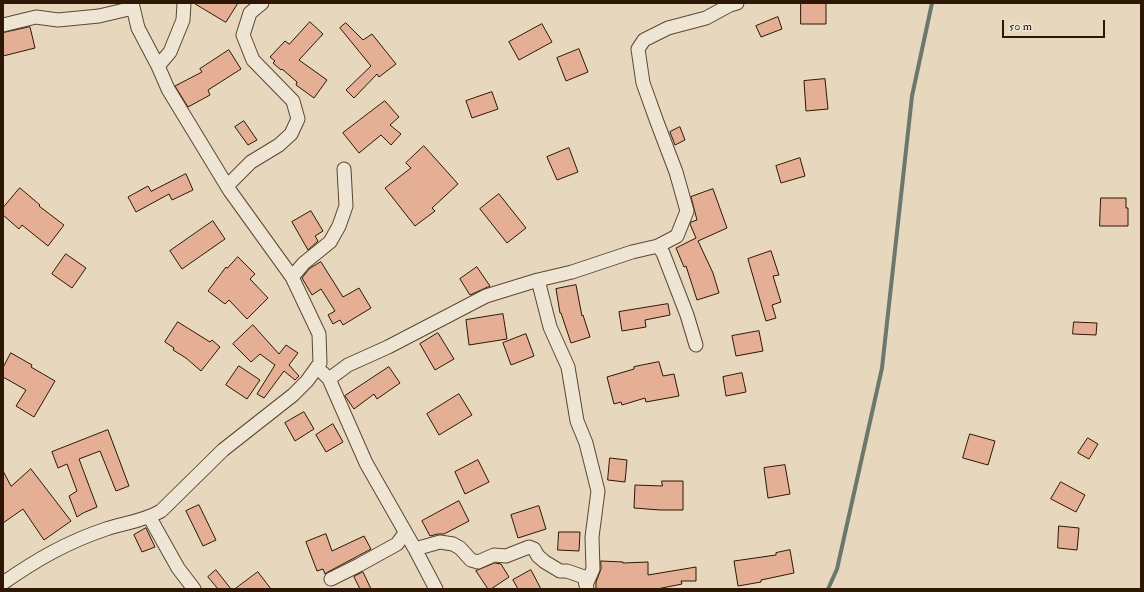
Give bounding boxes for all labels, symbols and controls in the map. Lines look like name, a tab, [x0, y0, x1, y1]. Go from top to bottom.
scale bar	[1004, 12, 1107, 38]
text: 50 m	[1009, 19, 1032, 34]

